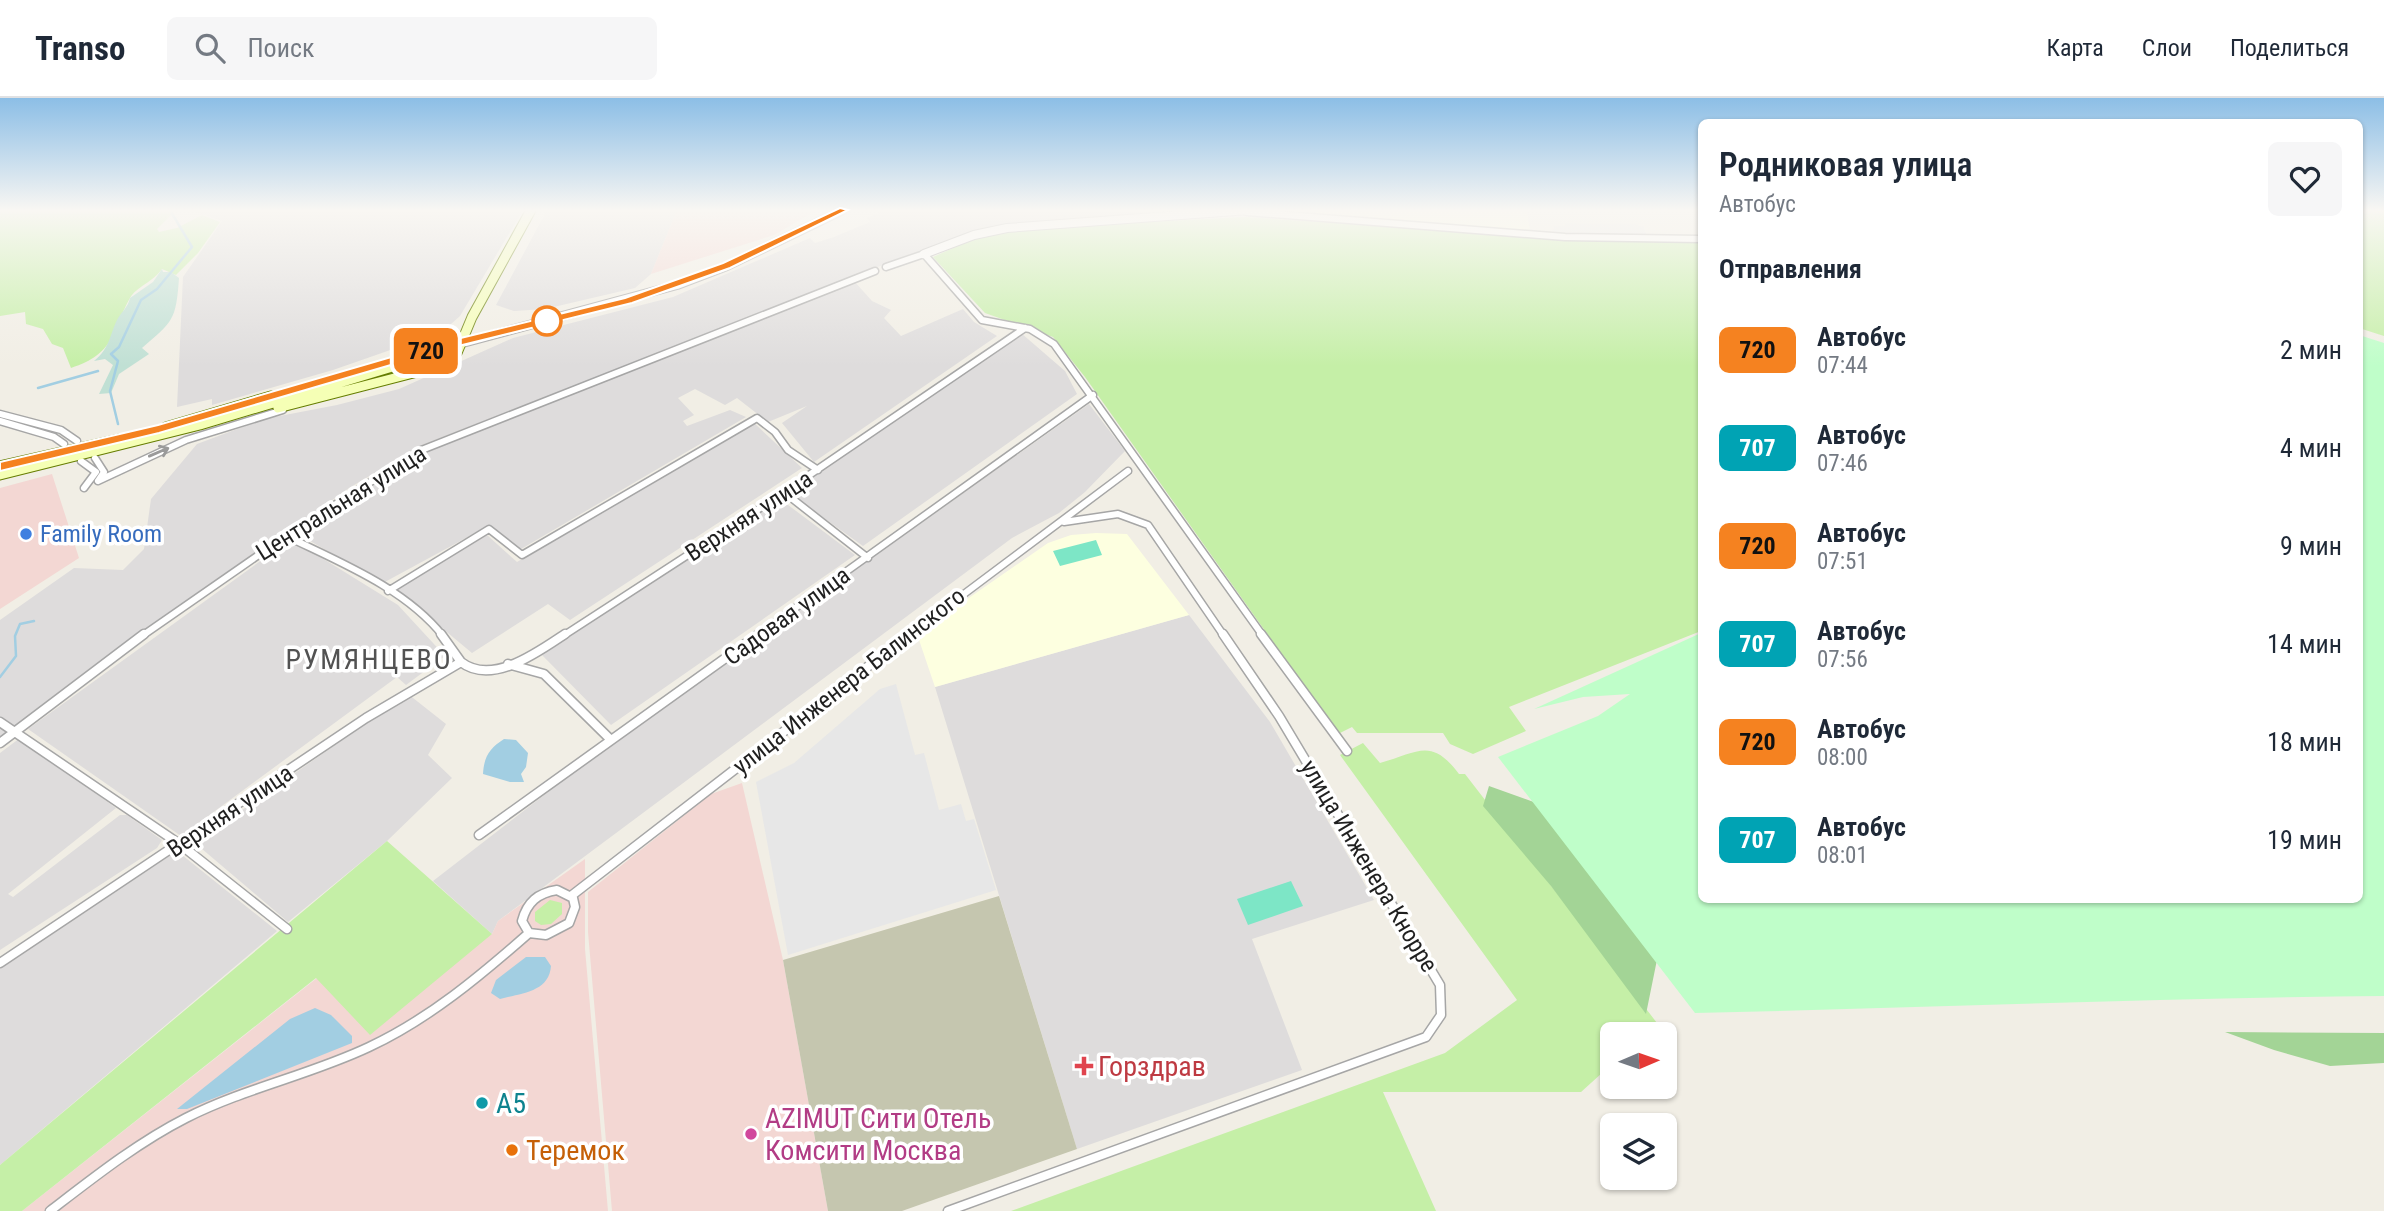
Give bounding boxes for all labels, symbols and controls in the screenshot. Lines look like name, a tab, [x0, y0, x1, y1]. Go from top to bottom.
search box	[167, 17, 657, 80]
text: Transo	[35, 29, 125, 68]
icon: search	[191, 29, 229, 67]
text: Поиск	[247, 33, 314, 63]
text: Карта	[2046, 34, 2104, 62]
text: Слои	[2142, 34, 2192, 62]
text: Поделиться	[2230, 34, 2349, 62]
button: heart	[2268, 142, 2342, 216]
text: Родниковая улица	[1719, 145, 1972, 184]
text: Автобус	[1719, 191, 1796, 218]
text: Отправления	[1719, 254, 1862, 284]
unlabelled marker	[532, 306, 562, 336]
text: Автобус	[1817, 322, 1906, 352]
line badge: 720	[386, 328, 466, 374]
text: 2 мин	[2280, 335, 2342, 365]
text: 720	[1739, 336, 1776, 364]
text: 720	[408, 337, 444, 365]
text: 07:44	[1817, 352, 1868, 379]
text: Автобус	[1817, 420, 1906, 450]
text: 4 мин	[2280, 433, 2342, 463]
text: 707	[1739, 434, 1776, 462]
street label: Центральная улица	[251, 439, 431, 567]
one-way arrow	[148, 445, 170, 458]
text: 07:46	[1817, 450, 1868, 477]
street label: Верхняя улица	[680, 465, 818, 567]
text: Автобус	[1817, 518, 1906, 548]
place label: Family Room	[40, 520, 162, 548]
marker: Family Room	[18, 526, 34, 542]
text: 9 мин	[2280, 531, 2342, 561]
text: 720	[1739, 532, 1776, 560]
text: 07:51	[1817, 548, 1868, 575]
street label: Садовая улица	[719, 561, 855, 671]
street label: улица Инженера Балинского	[728, 582, 970, 780]
text: Автобус	[1817, 616, 1906, 646]
text: 14 мин	[2267, 629, 2342, 659]
text: 707	[1739, 630, 1776, 658]
district label: РУМЯНЦЕВО	[285, 643, 453, 676]
text: 07:56	[1817, 646, 1868, 673]
text: Автобус	[1817, 714, 1906, 744]
text: 18 мин	[2267, 727, 2342, 757]
text: 720	[1739, 728, 1776, 756]
text: 08:00	[1817, 744, 1868, 771]
street label: улица Инженера Кнорре	[1295, 755, 1443, 977]
street label: Верхняя улица	[162, 759, 298, 863]
text: Автобус	[1817, 812, 1906, 842]
text: 19 мин	[2267, 825, 2342, 855]
text: 707	[1739, 826, 1776, 854]
text: 08:01	[1817, 842, 1868, 869]
north arrow	[1600, 1022, 1676, 1099]
map controls	[1600, 1022, 1677, 1190]
place label: Горздрав	[1098, 1050, 1206, 1083]
marker: Горздрав	[1076, 1058, 1092, 1074]
place label: А5	[496, 1087, 526, 1120]
marker: А5	[474, 1095, 490, 1111]
place label: AZIMUT Сити Отель Комсити Москва	[765, 1102, 991, 1167]
button: layers	[1600, 1113, 1677, 1190]
marker: AZIMUT Сити Отель Комсити Москва	[743, 1126, 759, 1142]
place label: Теремок	[526, 1134, 625, 1167]
marker: Теремок	[504, 1142, 520, 1158]

